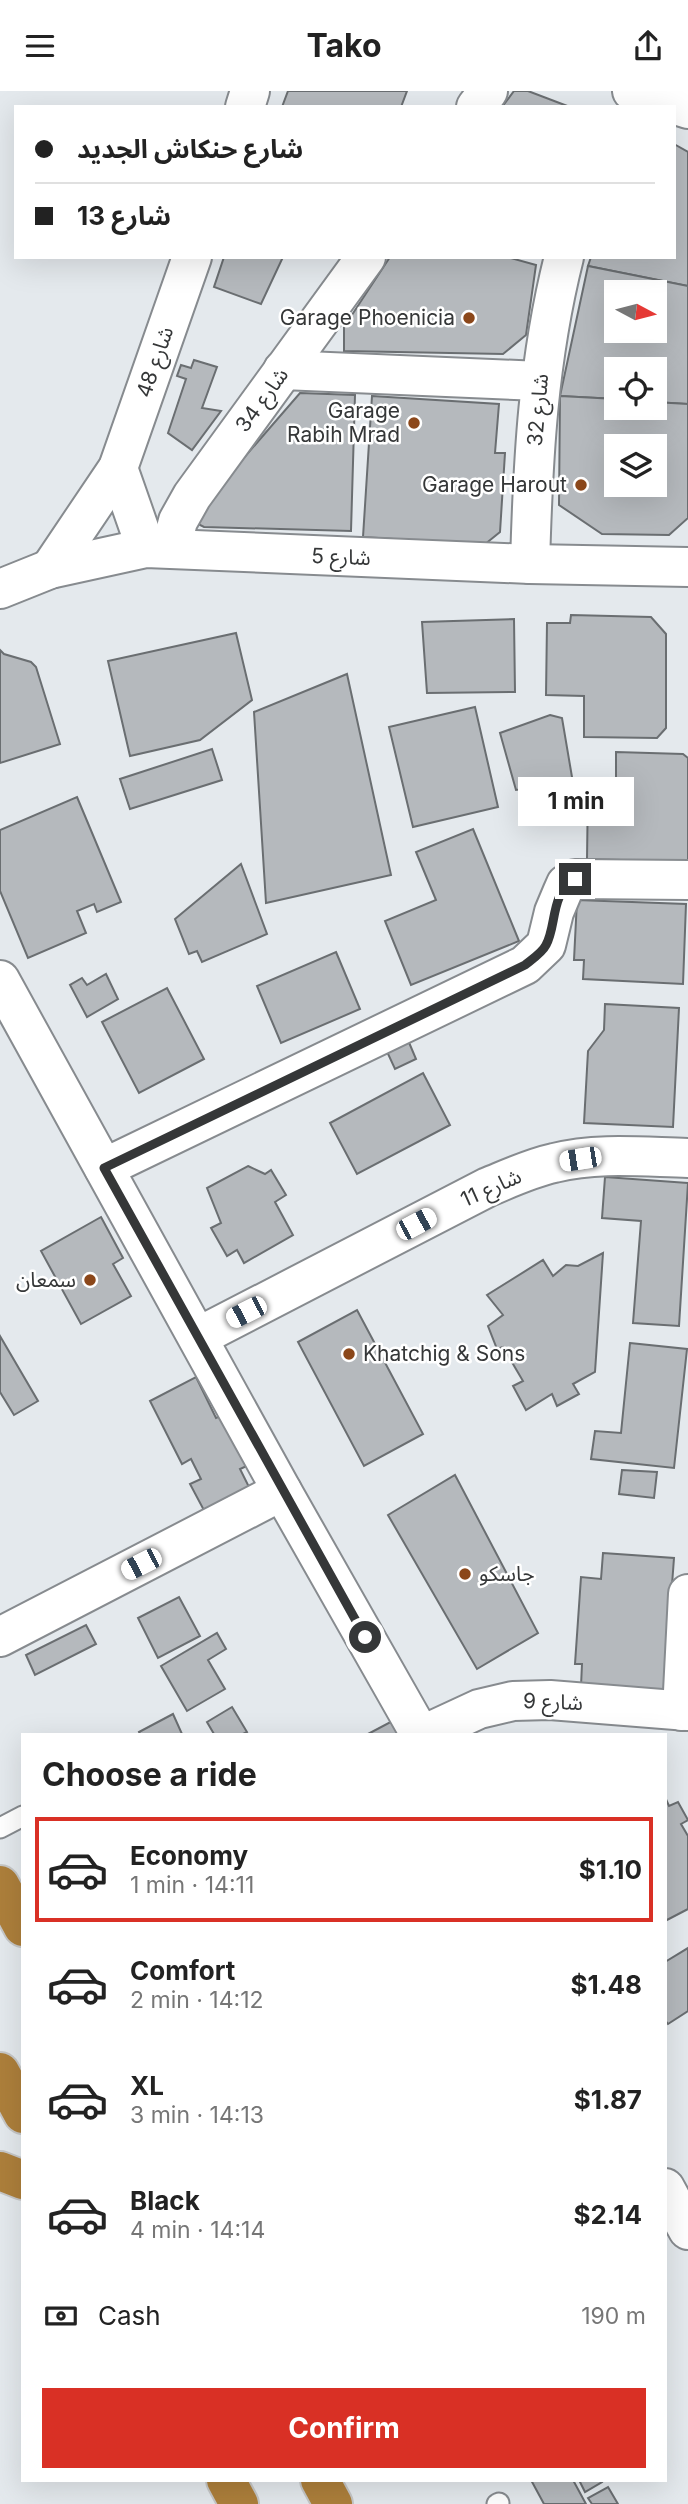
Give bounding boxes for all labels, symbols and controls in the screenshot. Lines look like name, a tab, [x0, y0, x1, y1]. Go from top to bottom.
text: Tako	[306, 26, 382, 65]
icon: menu	[21, 27, 59, 65]
icon: share	[629, 27, 667, 65]
text: شارع حنكاش الجديد	[77, 133, 303, 164]
text: شارع 13	[77, 200, 171, 231]
north arrow	[604, 280, 667, 343]
map controls	[604, 280, 667, 497]
place label: Garage Phoenicia	[280, 305, 455, 330]
marker: Garage Phoenicia	[461, 310, 477, 326]
street label: شارع 48	[131, 323, 181, 402]
button: locate	[604, 357, 667, 420]
street label: شارع 34	[230, 363, 296, 439]
street label: شارع 32	[522, 373, 556, 447]
place label: Garage Rabih Mrad	[287, 398, 400, 447]
marker: Garage Rabih Mrad	[406, 415, 422, 431]
button: layers	[604, 434, 667, 497]
place label: Garage Harout	[422, 472, 567, 497]
marker: Garage Harout	[573, 477, 589, 493]
street label: شارع 5	[311, 543, 371, 573]
callout: 1 min	[517, 777, 633, 827]
text: 1 min	[548, 787, 604, 815]
route end	[559, 863, 591, 895]
car	[558, 1145, 603, 1173]
street label: شارع 11	[457, 1163, 526, 1215]
car	[393, 1205, 440, 1243]
place label: سمعان	[16, 1267, 76, 1292]
marker: سمعان	[82, 1272, 98, 1288]
car	[223, 1293, 270, 1331]
place label: Khatchig & Sons	[363, 1341, 525, 1366]
marker: Khatchig & Sons	[341, 1346, 357, 1362]
car	[118, 1545, 165, 1583]
place label: جاسكو	[479, 1561, 535, 1586]
marker: جاسكو	[457, 1566, 473, 1582]
route start	[349, 1621, 381, 1653]
street label: شارع 9	[523, 1688, 583, 1718]
text: Choose a ride	[42, 1755, 257, 1794]
icon: car	[46, 1838, 109, 1901]
text: Economy	[130, 1840, 248, 1871]
text: $1.10	[579, 1854, 642, 1885]
text: 1 min · 14:11	[130, 1871, 254, 1899]
icon: car	[46, 1953, 109, 2016]
text: Comfort	[130, 1955, 235, 1986]
text: $1.48	[571, 1969, 642, 2000]
text: 2 min · 14:12	[130, 1986, 264, 2014]
icon: car	[46, 2068, 109, 2131]
text: XL	[130, 2070, 164, 2101]
text: $1.87	[574, 2084, 642, 2115]
text: 3 min · 14:13	[130, 2101, 264, 2129]
icon: car	[46, 2183, 109, 2246]
text: Black	[130, 2185, 200, 2216]
text: $2.14	[573, 2199, 642, 2230]
text: 4 min · 14:14	[130, 2216, 265, 2244]
icon: cash	[42, 2297, 80, 2335]
text: Cash	[98, 2300, 161, 2331]
text: 190 m	[581, 2302, 646, 2330]
button: Confirm	[42, 2388, 646, 2468]

